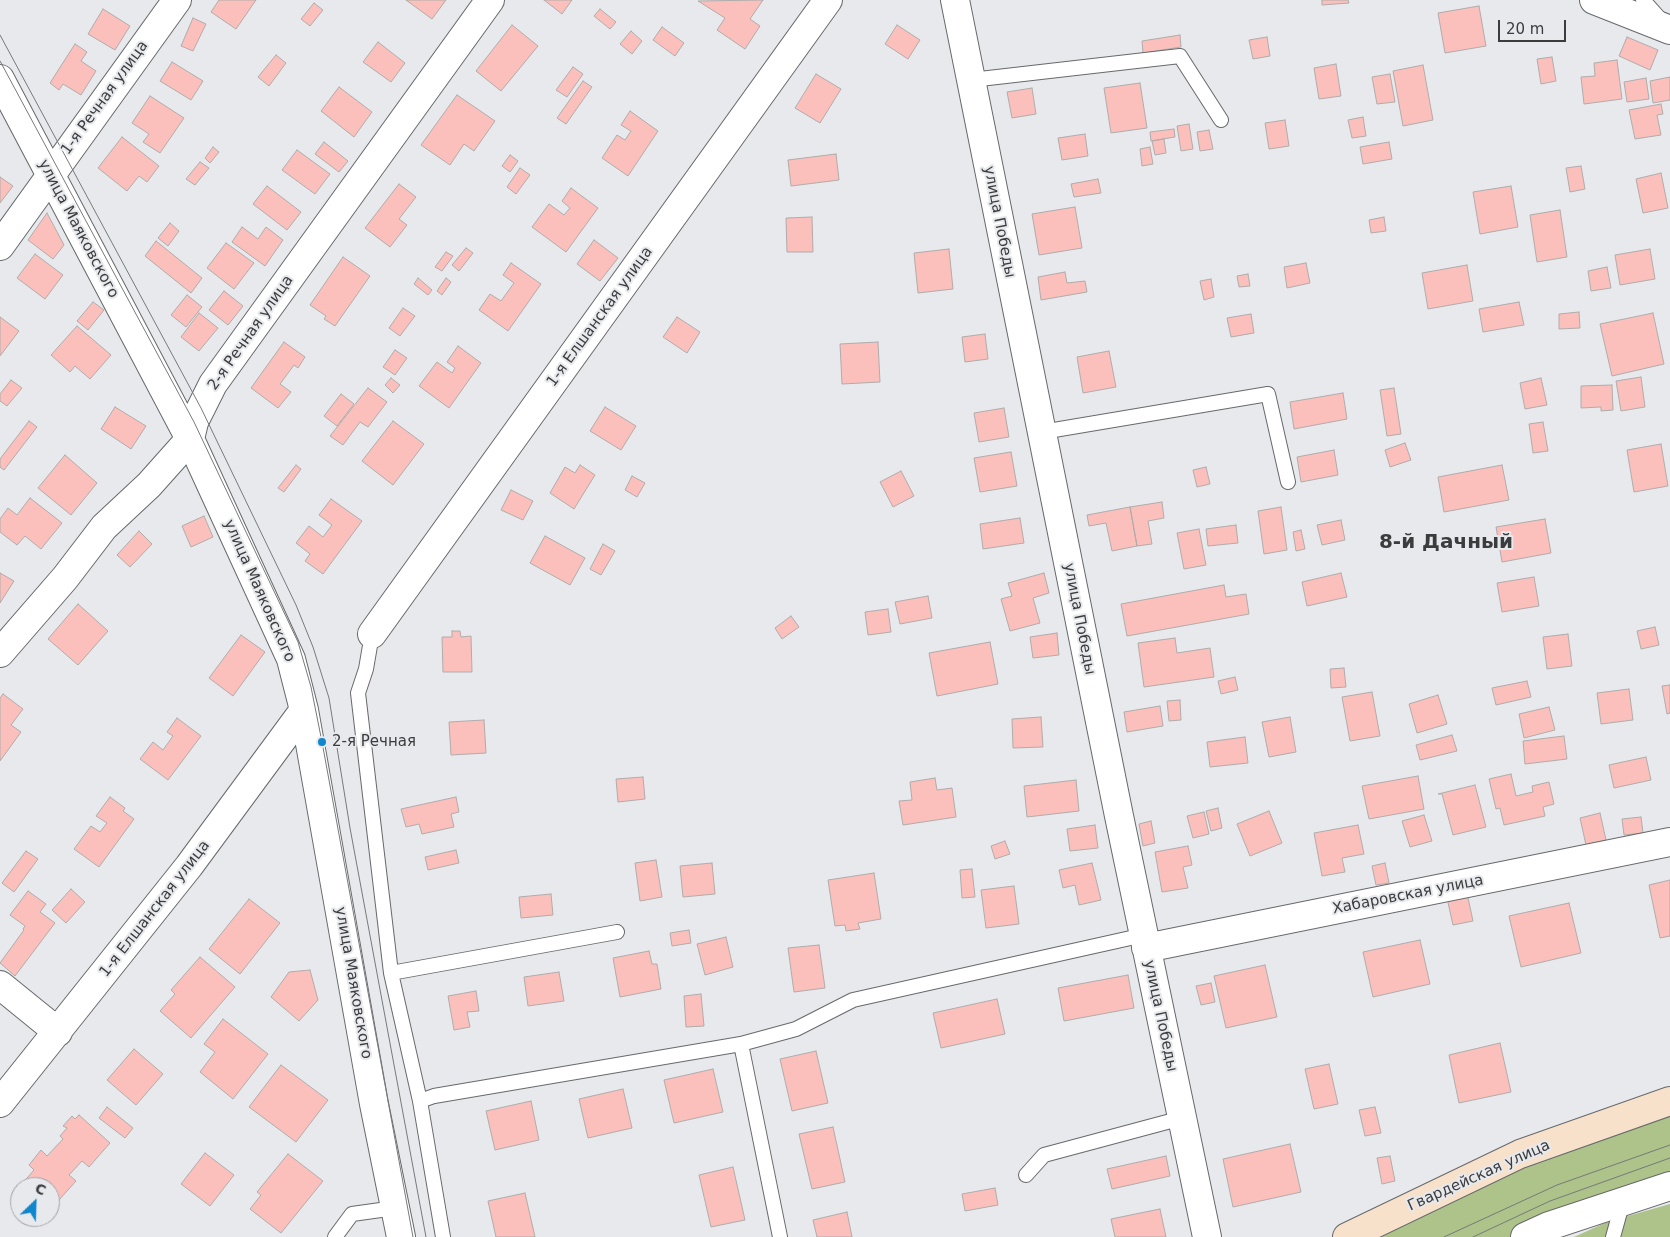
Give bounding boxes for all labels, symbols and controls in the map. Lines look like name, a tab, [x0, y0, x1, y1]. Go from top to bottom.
scale bar	[1500, 10, 1568, 42]
text: 20 m	[1506, 20, 1544, 38]
street label: 1-я Речная улица	[58, 38, 152, 158]
street label: улица Маяковского	[34, 157, 122, 301]
street label: улица Победы	[979, 165, 1019, 279]
street label: 1-я Елшанская улица	[543, 244, 657, 390]
street label: 2-я Речная улица	[205, 272, 297, 394]
street label: улица Маяковского	[219, 517, 299, 665]
district label: 8-й Дачный	[1379, 531, 1513, 555]
street label: улица Победы	[1059, 562, 1099, 676]
place label: 2-я Речная	[332, 733, 416, 751]
marker: 2-я Речная	[316, 736, 328, 748]
street label: 1-я Елшанская улица	[96, 837, 214, 981]
street label: Хабаровская улица	[1331, 872, 1485, 918]
street label: улица Маяковского	[331, 906, 375, 1060]
street label: улица Победы	[1139, 959, 1181, 1073]
street label: Гвардейская улица	[1405, 1136, 1553, 1216]
north arrow	[10, 1177, 60, 1227]
text: С	[33, 1180, 49, 1199]

